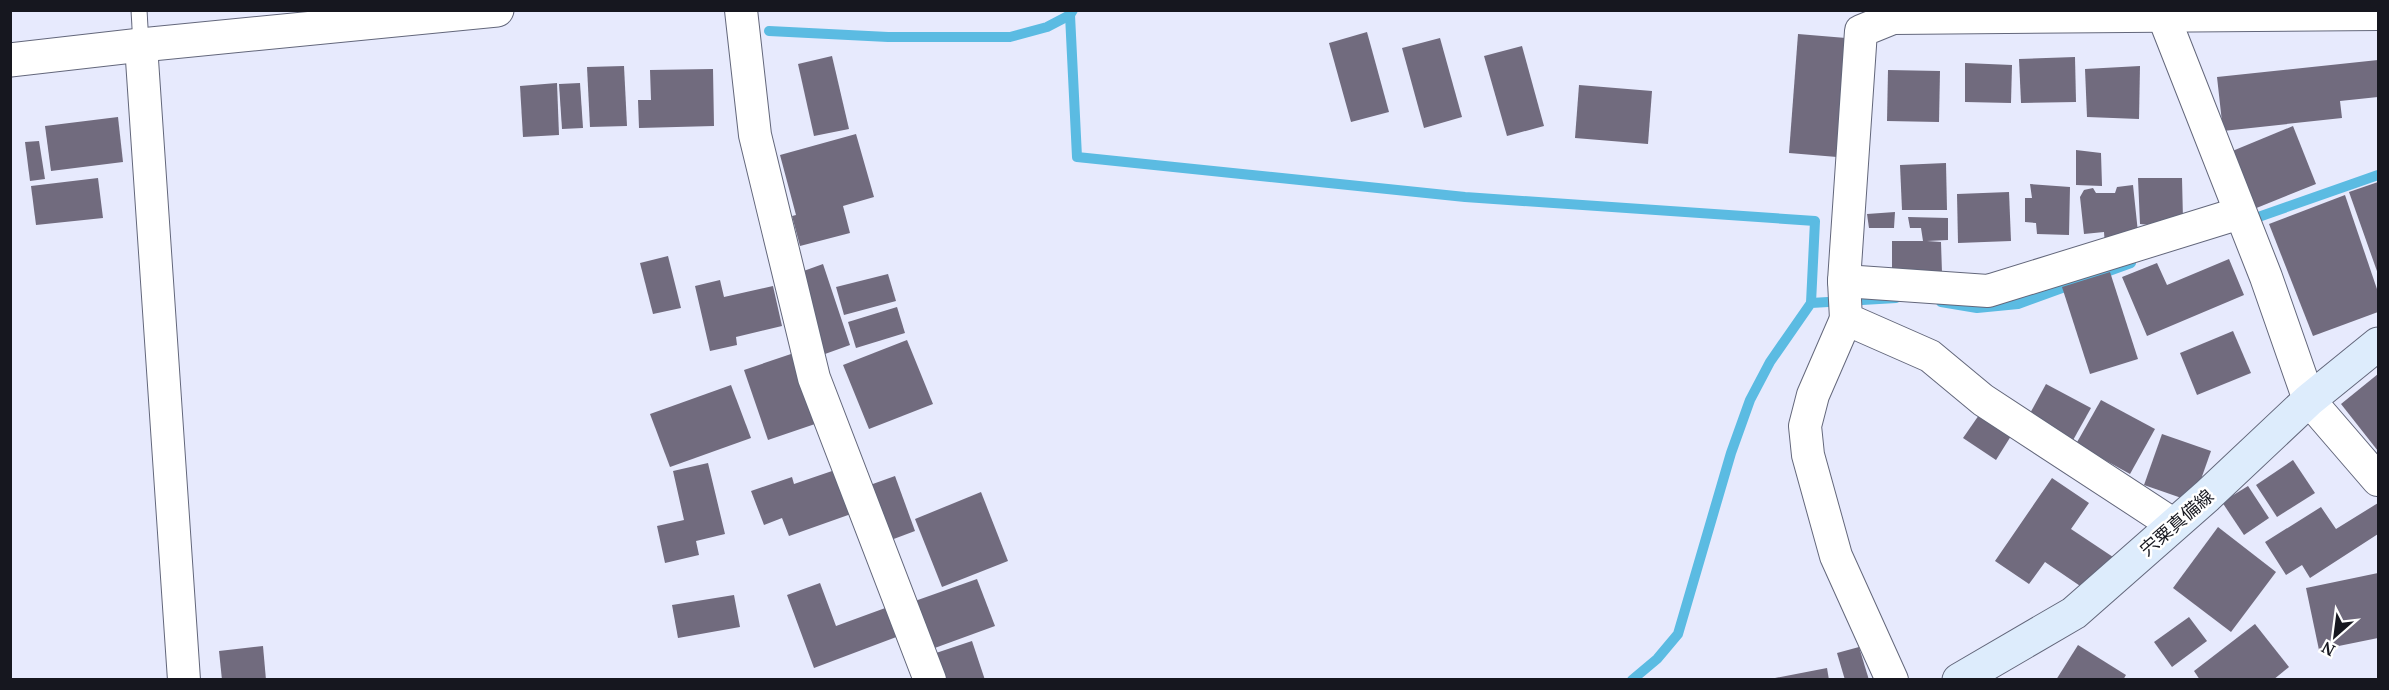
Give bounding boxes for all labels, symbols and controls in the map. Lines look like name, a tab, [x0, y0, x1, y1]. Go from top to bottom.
street label: 宍粟真備線	[2135, 484, 2218, 561]
north arrow	[2305, 606, 2365, 666]
text: N	[2317, 637, 2338, 662]

